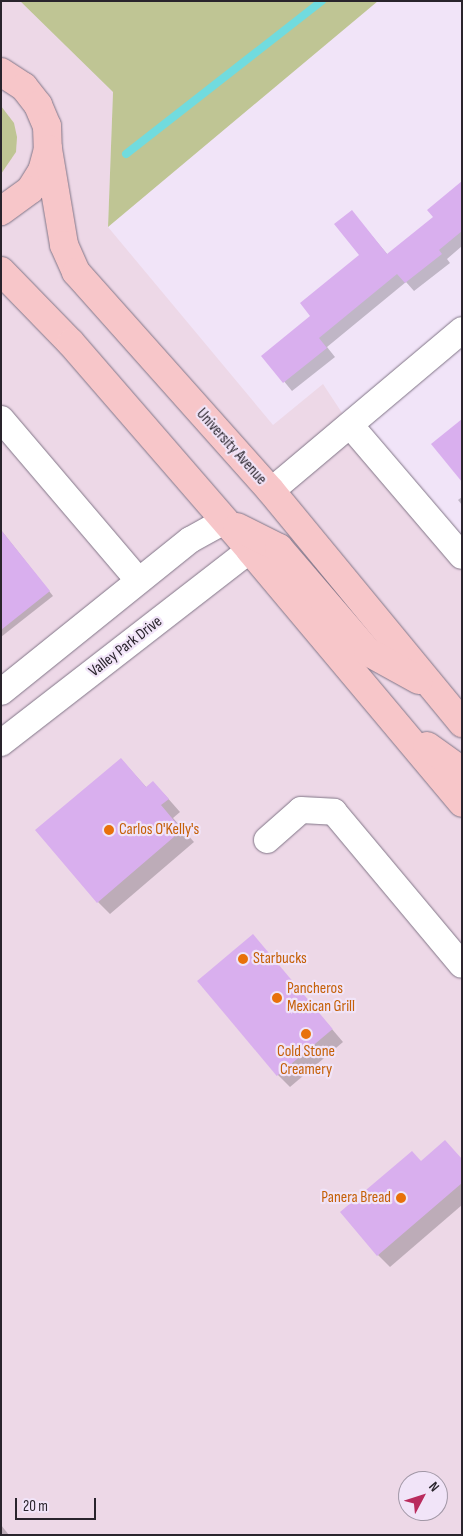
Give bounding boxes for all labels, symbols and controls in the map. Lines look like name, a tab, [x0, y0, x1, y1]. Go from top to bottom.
street label: University Avenue	[192, 405, 270, 489]
street label: Valley Park Drive	[86, 612, 166, 682]
place label: Carlos O'Kelly's	[119, 820, 199, 840]
marker: Carlos O'Kelly's	[103, 824, 115, 836]
place label: Starbucks	[253, 949, 307, 969]
marker: Starbucks	[237, 953, 249, 965]
place label: Pancheros Mexican Grill	[287, 979, 355, 1017]
marker: Pancheros Mexican Grill	[271, 992, 283, 1004]
marker: Cold Stone Creamery	[300, 1028, 312, 1040]
place label: Cold Stone Creamery	[277, 1042, 335, 1080]
place label: Panera Bread	[321, 1188, 391, 1208]
marker: Panera Bread	[395, 1192, 407, 1204]
north arrow	[398, 1471, 448, 1521]
text: N	[425, 1478, 443, 1495]
scale bar	[18, 1488, 99, 1520]
text: 20 m	[23, 1497, 48, 1516]

